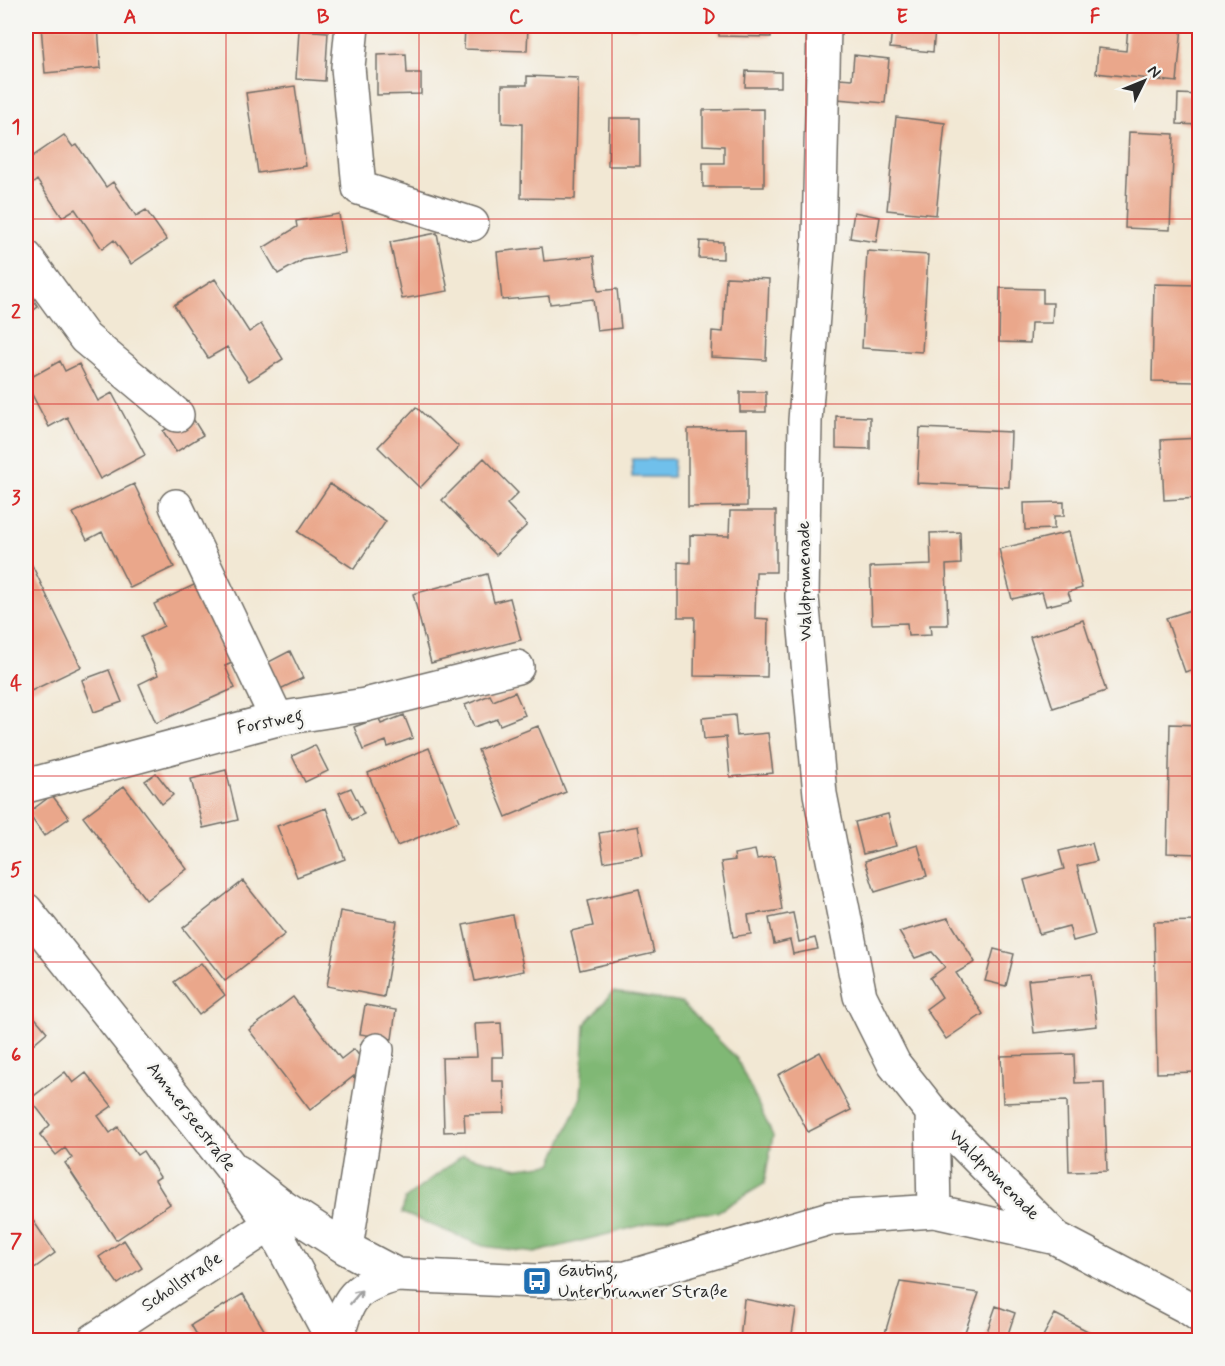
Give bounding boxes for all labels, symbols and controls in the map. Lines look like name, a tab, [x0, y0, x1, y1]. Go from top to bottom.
text: A	[123, 4, 137, 31]
text: B	[317, 4, 330, 31]
text: C	[509, 4, 524, 31]
text: D	[702, 4, 716, 31]
text: E	[896, 4, 908, 31]
text: F	[1090, 4, 1101, 31]
north arrow	[1114, 51, 1174, 111]
text: N	[1143, 61, 1165, 83]
text: 1	[12, 114, 20, 141]
text: 2	[11, 299, 21, 326]
text: 3	[11, 485, 21, 512]
street label: Waldpromenade	[792, 521, 818, 641]
text: 4	[10, 671, 22, 698]
street label: Forstweg	[235, 703, 306, 743]
text: 5	[10, 857, 22, 884]
text: 6	[11, 1042, 21, 1069]
street label: Ammerseestraße	[141, 1057, 241, 1177]
street label: Waldpromenade	[943, 1124, 1045, 1226]
text: 7	[10, 1228, 22, 1255]
street label: Schollstraße	[137, 1246, 227, 1318]
place label: Gauting, Unterbrunner Straße	[558, 1259, 728, 1304]
bus stop icon: Gauting, Unterbrunner Straße	[521, 1265, 553, 1297]
one-way arrow	[349, 1289, 362, 1305]

